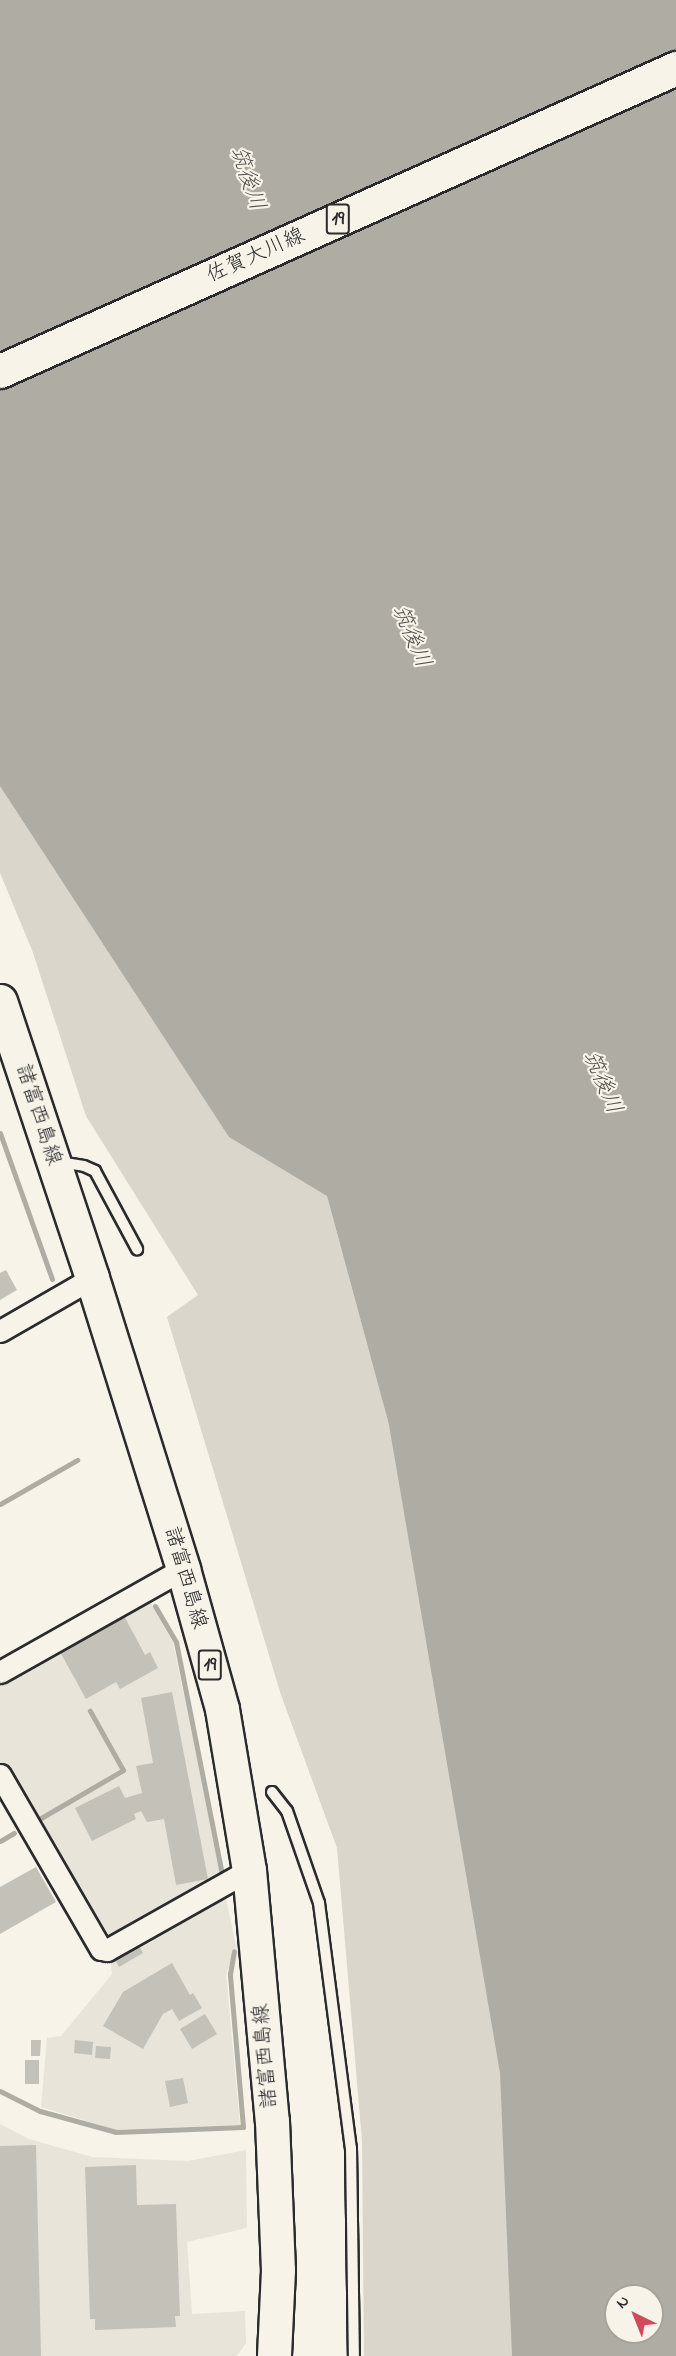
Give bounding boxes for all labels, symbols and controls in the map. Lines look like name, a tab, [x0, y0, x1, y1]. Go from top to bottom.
water label: 筑後川	[223, 144, 269, 214]
road number: 19	[324, 202, 352, 236]
street label: 佐賀大川線	[203, 223, 309, 289]
water label: 筑後川	[385, 601, 435, 673]
water label: 筑後川	[576, 1047, 626, 1119]
street label: 諸富西島線	[10, 1061, 66, 1169]
street label: 諸富西島線	[158, 1524, 212, 1632]
road number: 19	[196, 1648, 224, 1682]
street label: 諸富西島線	[249, 2003, 283, 2109]
north arrow	[604, 2284, 664, 2344]
text: N	[611, 2290, 635, 2315]

